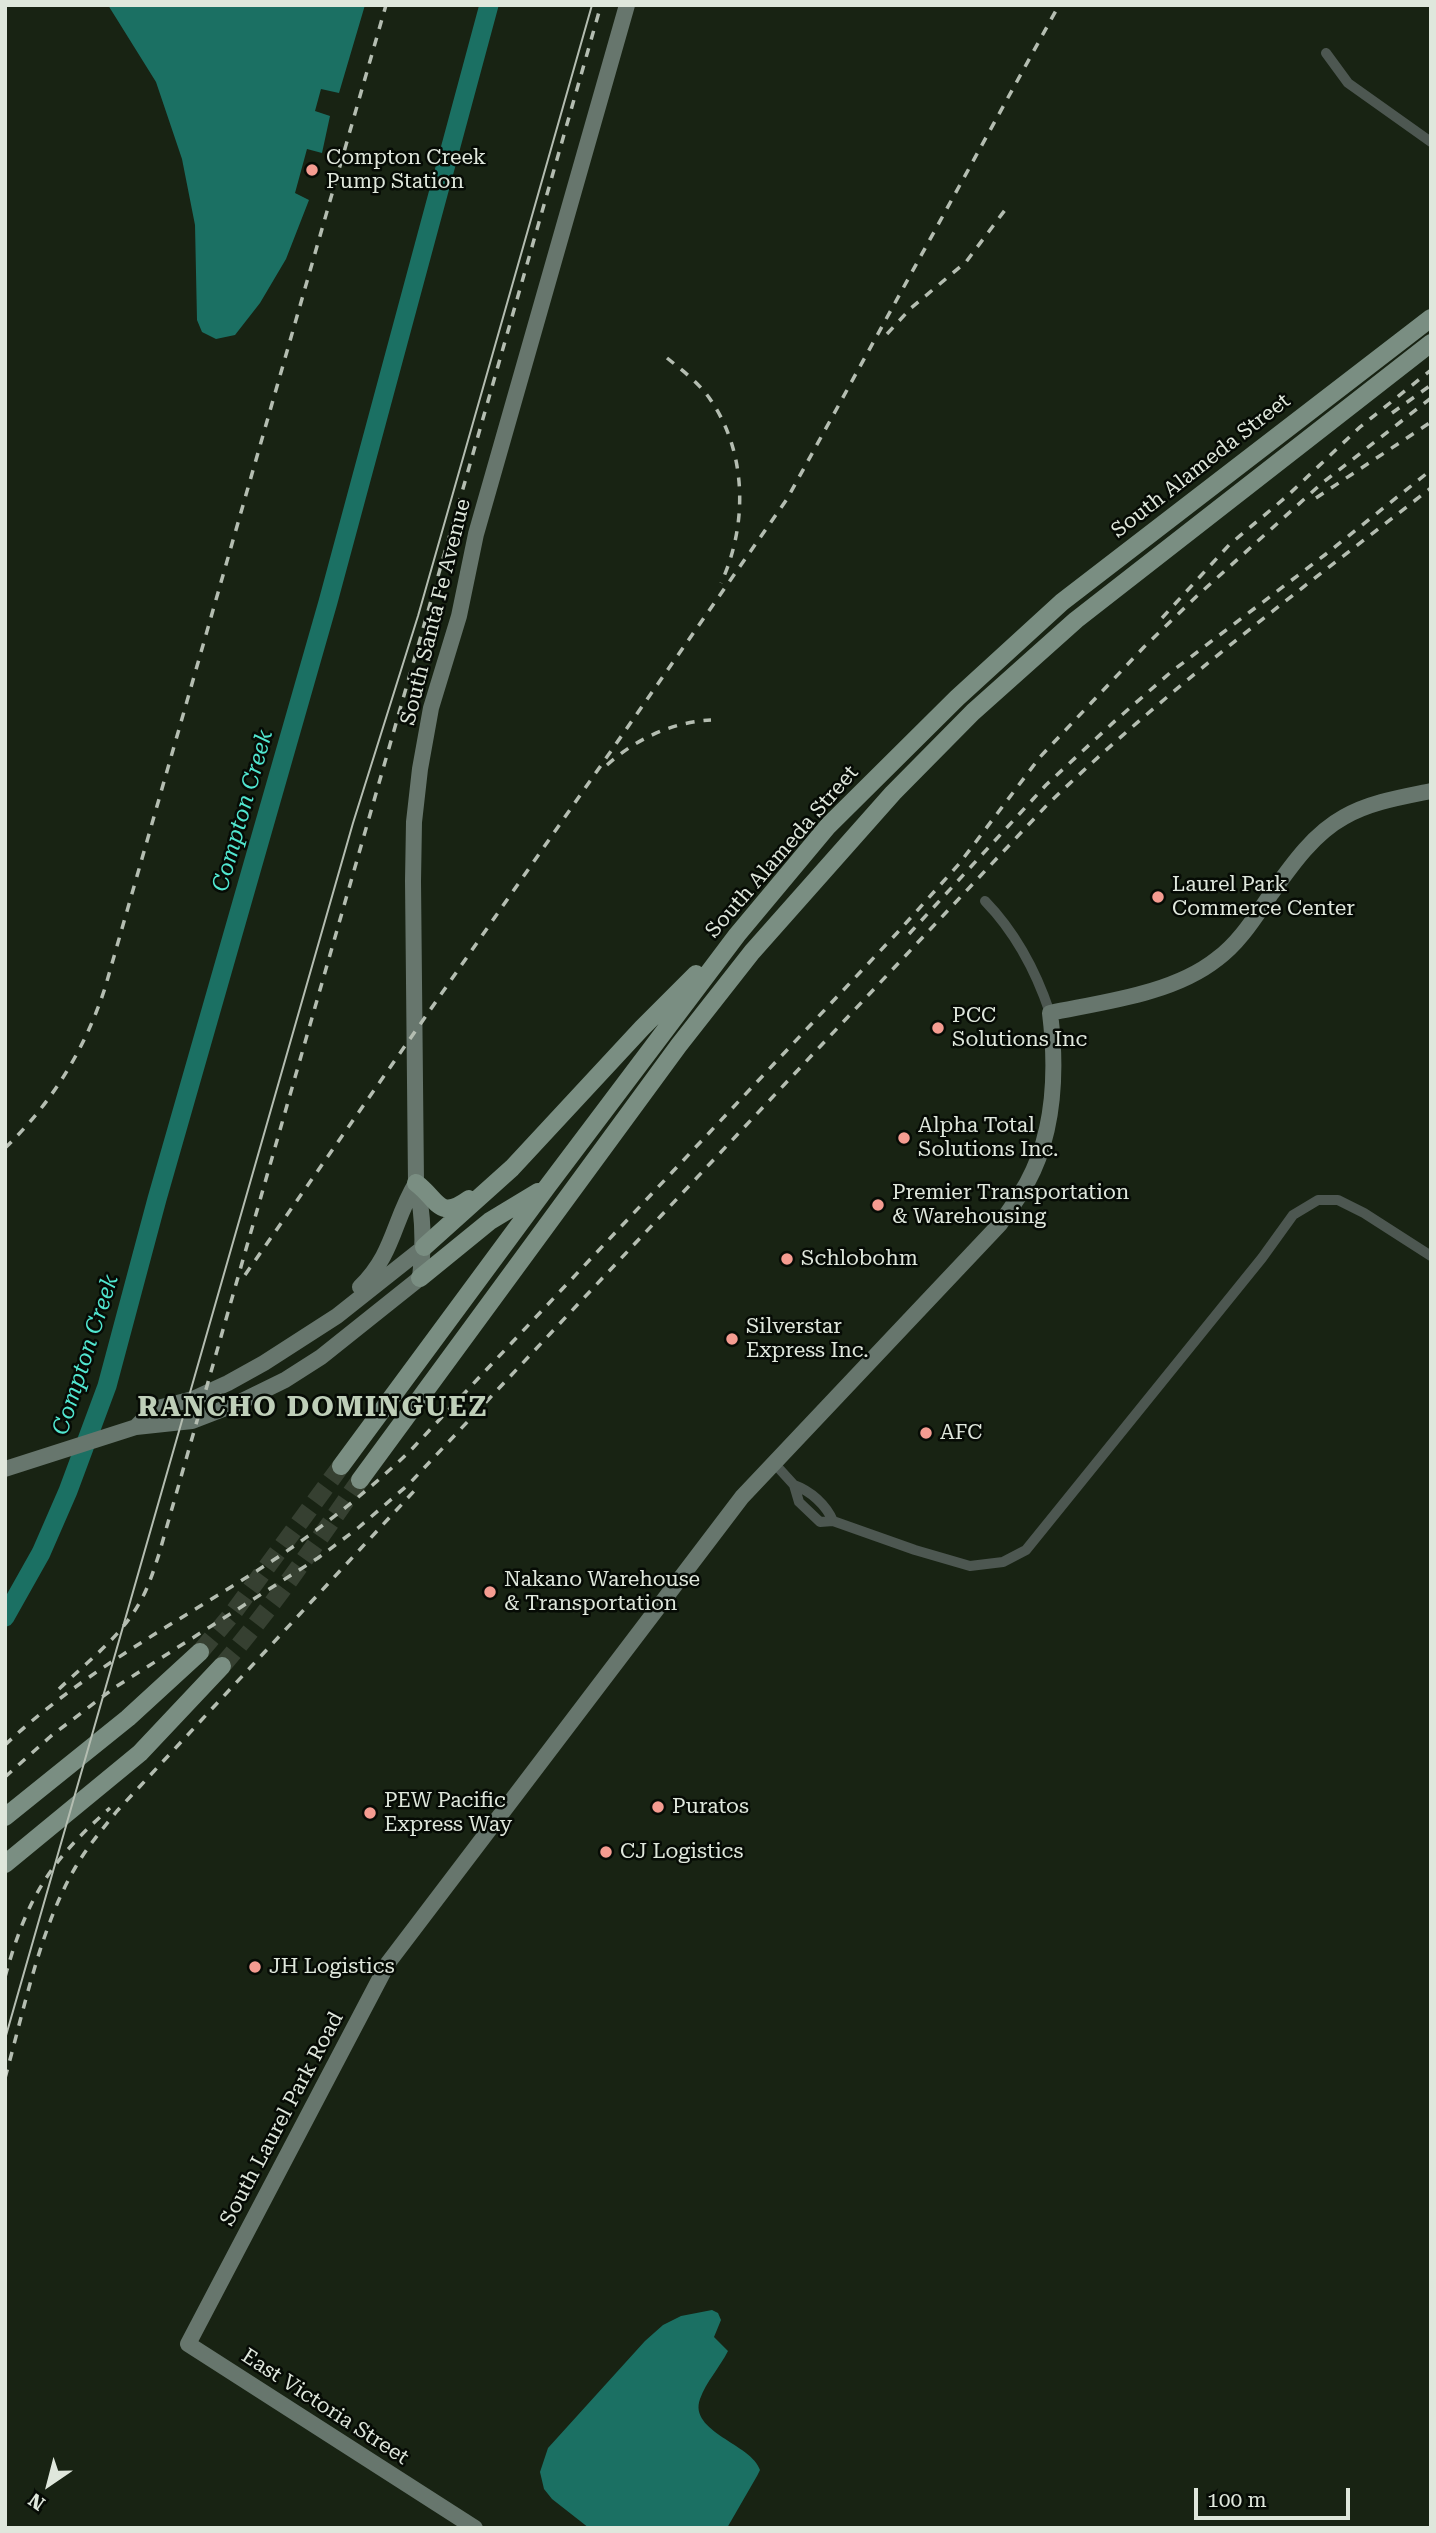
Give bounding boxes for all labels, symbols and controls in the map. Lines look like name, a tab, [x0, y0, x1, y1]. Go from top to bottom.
place label: Compton Creek Pump Station	[326, 145, 486, 195]
marker: Compton Creek Pump Station	[304, 162, 320, 178]
street label: South Alameda Street	[1107, 388, 1295, 544]
street label: South Santa Fe Avenue	[396, 496, 476, 728]
water label: Compton Creek	[207, 727, 279, 895]
street label: South Alameda Street	[700, 761, 864, 943]
place label: Laurel Park Commerce Center	[1172, 872, 1355, 922]
marker: Laurel Park Commerce Center	[1150, 889, 1166, 905]
place label: PCC Solutions Inc	[952, 1003, 1087, 1053]
marker: PCC Solutions Inc	[930, 1020, 946, 1036]
place label: Alpha Total Solutions Inc.	[918, 1113, 1058, 1163]
marker: Alpha Total Solutions Inc.	[896, 1130, 912, 1146]
place label: Premier Transportation & Warehousing	[892, 1180, 1129, 1230]
marker: Premier Transportation & Warehousing	[870, 1197, 886, 1213]
place label: Schlobohm	[801, 1246, 918, 1272]
marker: Schlobohm	[779, 1251, 795, 1267]
water label: Compton Creek	[47, 1271, 125, 1439]
place label: Silverstar Express Inc.	[746, 1314, 869, 1364]
marker: Silverstar Express Inc.	[724, 1331, 740, 1347]
district label: RANCHO DOMINGUEZ	[140, 1391, 486, 1425]
place label: AFC	[940, 1420, 982, 1446]
marker: AFC	[918, 1425, 934, 1441]
place label: Nakano Warehouse & Transportation	[504, 1567, 700, 1617]
marker: Nakano Warehouse & Transportation	[482, 1584, 498, 1600]
place label: PEW Pacific Express Way	[384, 1788, 512, 1838]
place label: Puratos	[672, 1794, 749, 1820]
marker: Puratos	[650, 1799, 666, 1815]
marker: PEW Pacific Express Way	[362, 1805, 378, 1821]
place label: CJ Logistics	[620, 1839, 743, 1865]
marker: CJ Logistics	[598, 1844, 614, 1860]
place label: JH Logistics	[269, 1954, 395, 1980]
marker: JH Logistics	[247, 1959, 263, 1975]
street label: South Laurel Park Road	[215, 2008, 349, 2230]
street label: East Victoria Street	[237, 2344, 413, 2470]
north arrow	[14, 2449, 84, 2519]
scale bar	[1198, 2474, 1354, 2518]
text: N	[24, 2488, 49, 2515]
text: 100 m	[1207, 2488, 1267, 2512]

